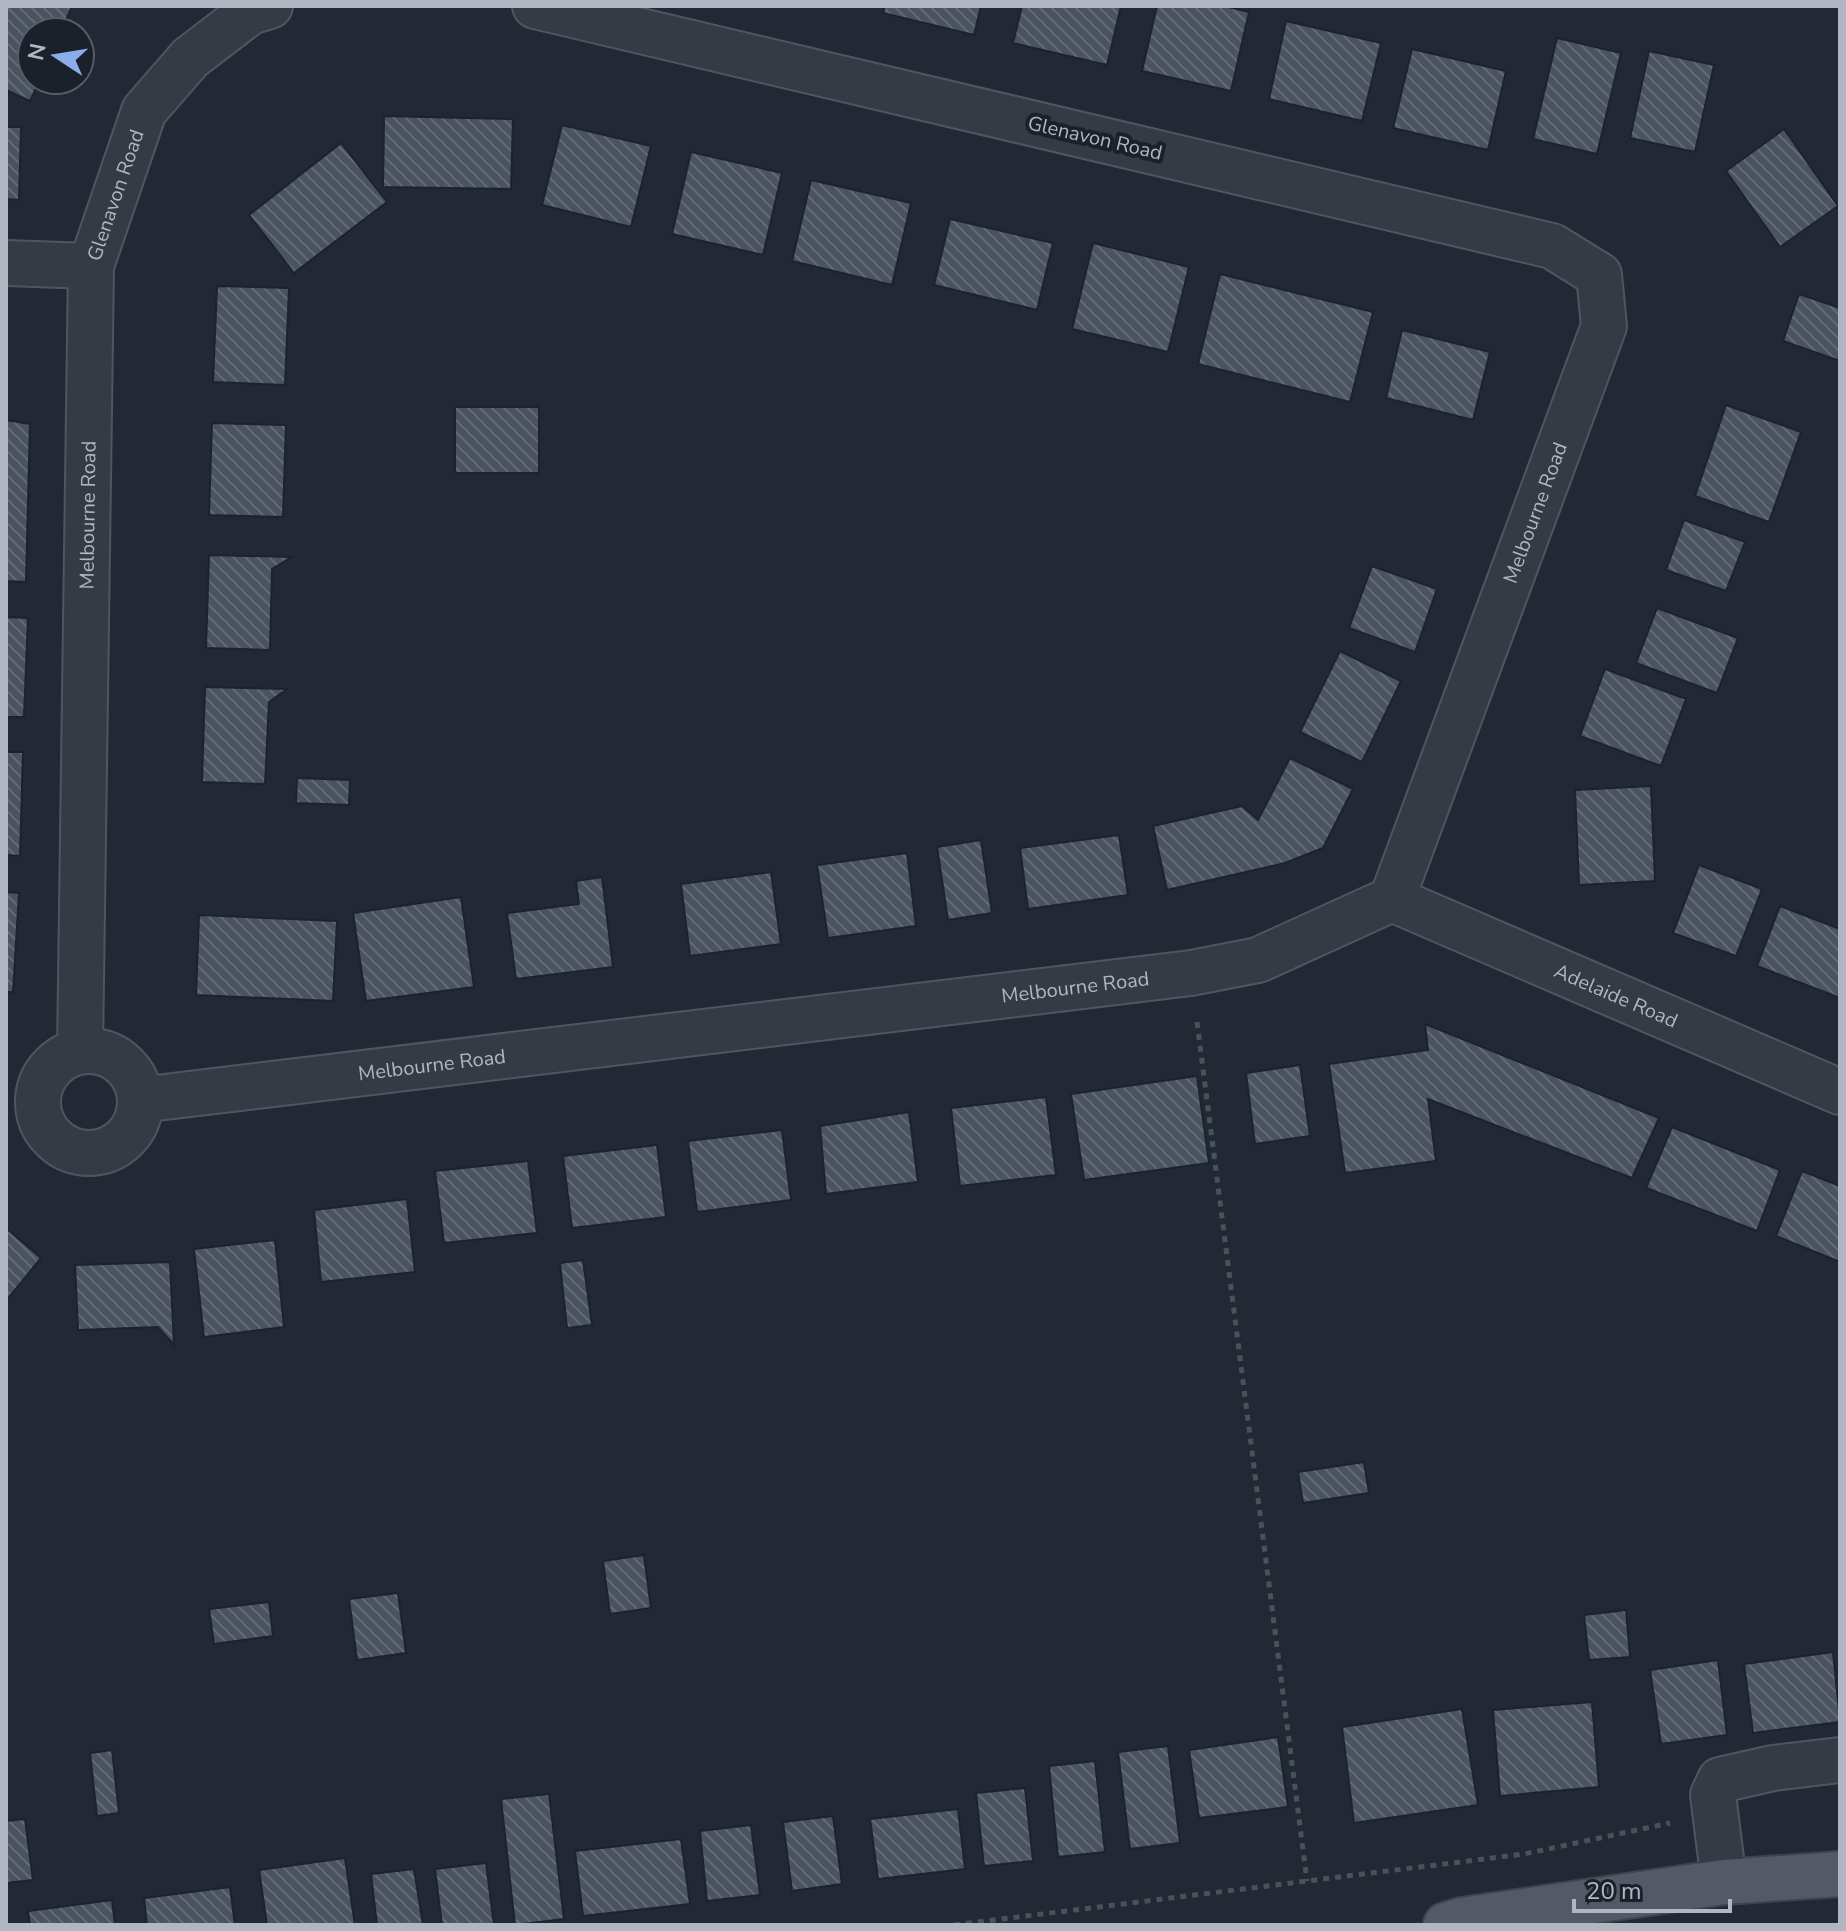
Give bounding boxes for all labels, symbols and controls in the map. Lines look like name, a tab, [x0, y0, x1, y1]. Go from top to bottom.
north arrow	[16, 16, 96, 96]
text: N	[21, 41, 54, 63]
street label: Glenavon Road	[1025, 109, 1165, 167]
street label: Glenavon Road	[80, 126, 150, 264]
street label: Melbourne Road	[1496, 438, 1573, 587]
street label: Melbourne Road	[73, 441, 102, 590]
street label: Adelaide Road	[1550, 957, 1682, 1034]
street label: Melbourne Road	[1000, 965, 1151, 1009]
street label: Melbourne Road	[356, 1042, 507, 1087]
scale bar	[1574, 1863, 1730, 1913]
text: 20 m	[1586, 1875, 1642, 1907]

